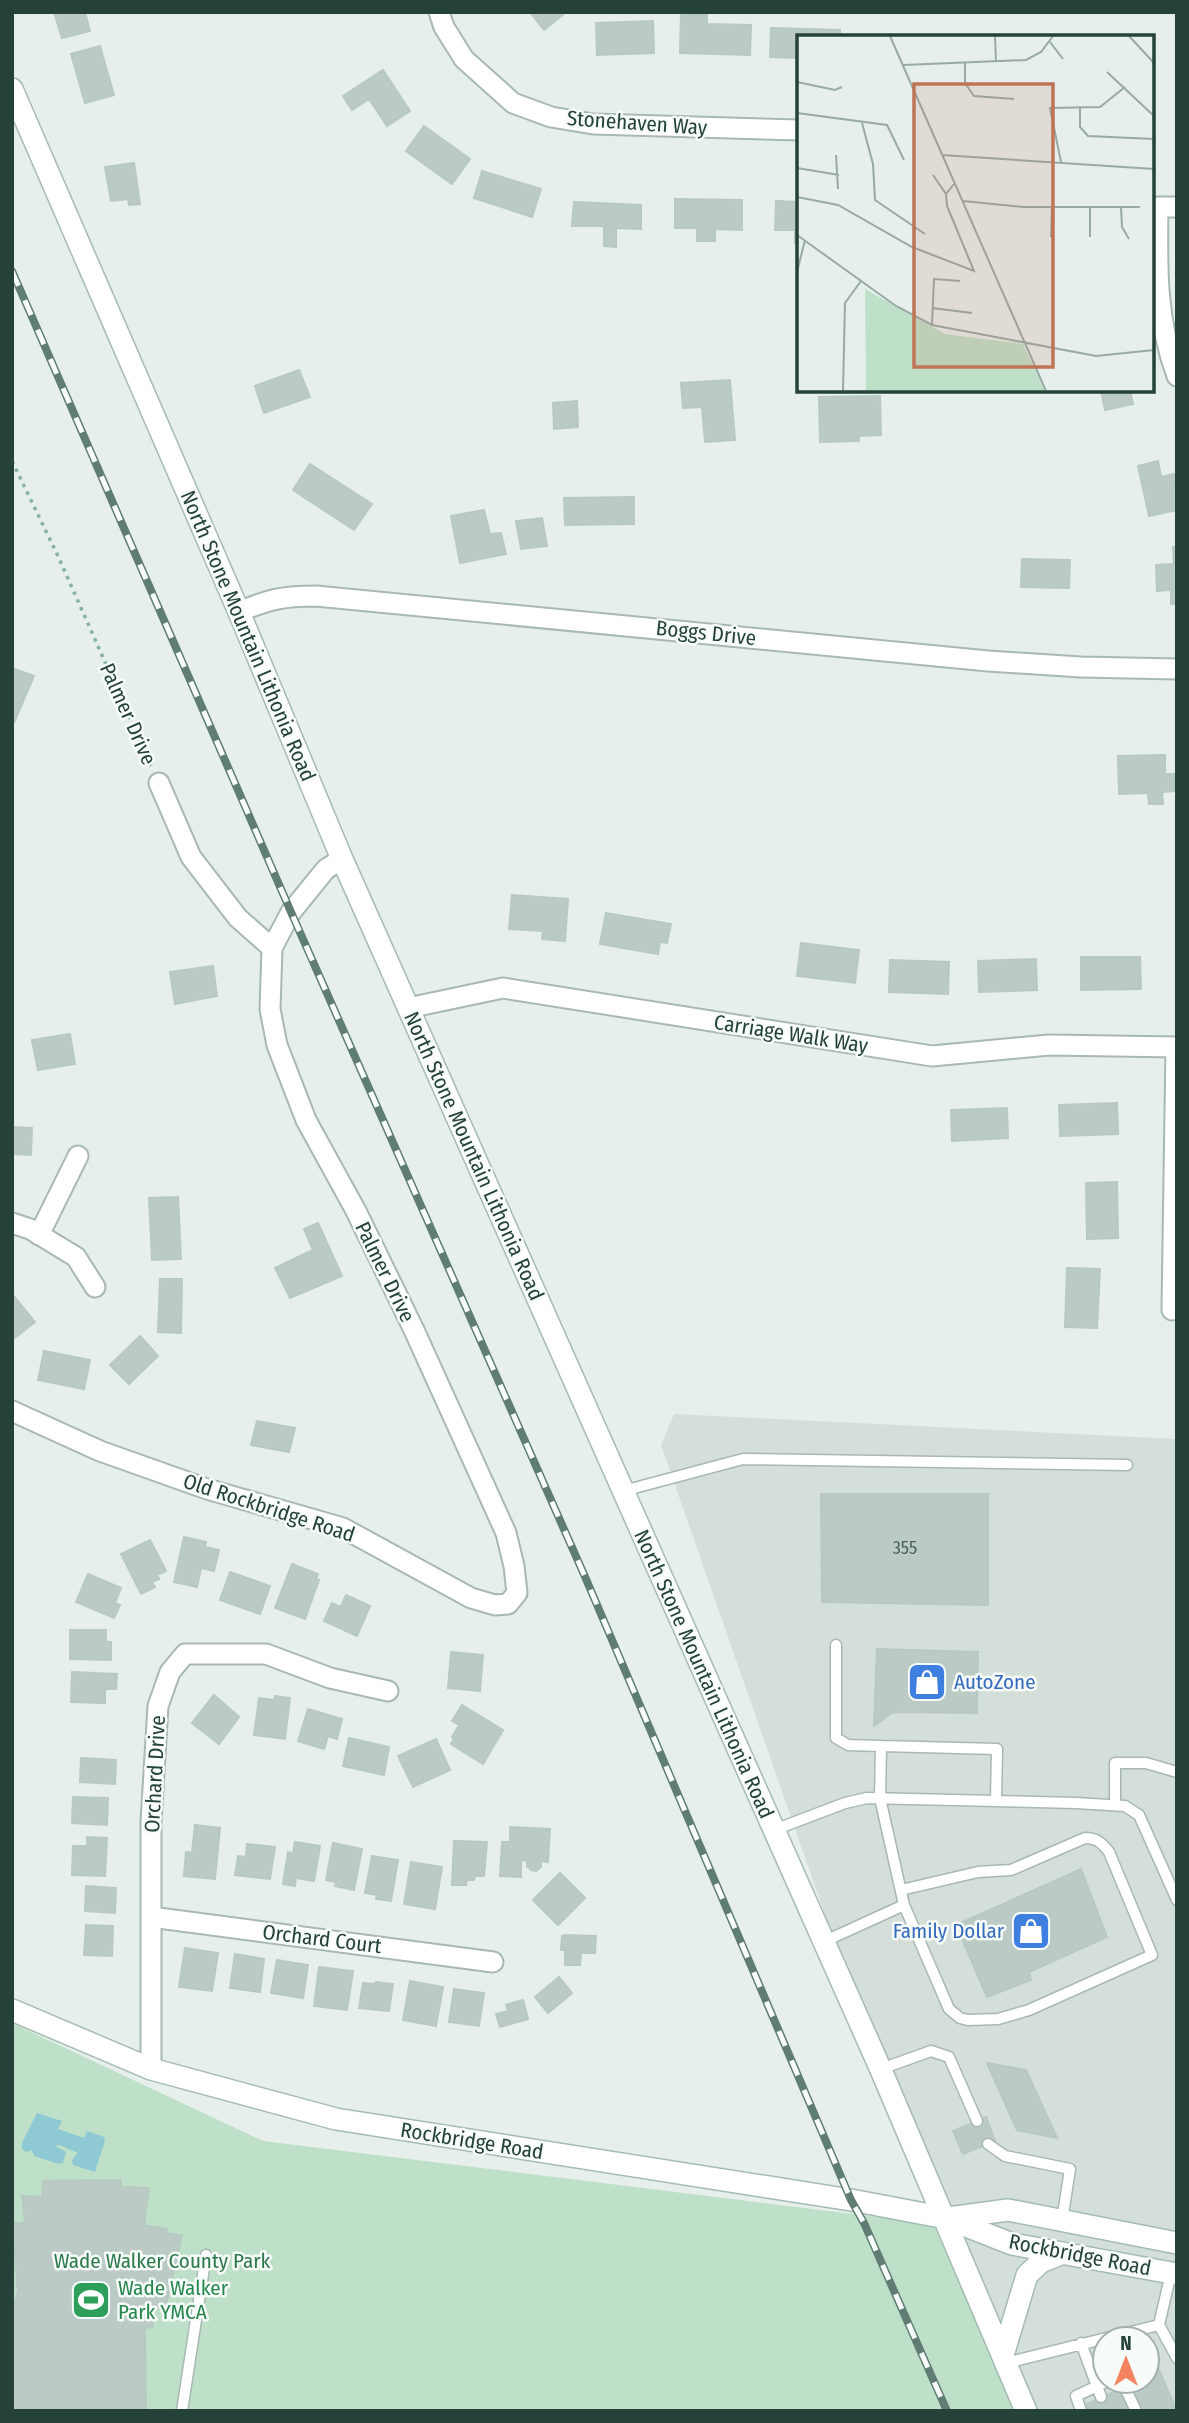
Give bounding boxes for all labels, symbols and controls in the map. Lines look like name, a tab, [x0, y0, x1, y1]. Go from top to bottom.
inset map	[797, 35, 1154, 392]
street label: Stonehaven Way	[566, 105, 709, 141]
street label: North Stone Mountain Lithonia Road	[175, 487, 321, 785]
street label: Boggs Drive	[655, 615, 757, 651]
street label: Palmer Drive	[94, 659, 162, 769]
street label: North Stone Mountain Lithonia Road	[398, 1008, 550, 1304]
street label: Carriage Walk Way	[712, 1009, 870, 1059]
street label: Palmer Drive	[349, 1217, 421, 1327]
street label: Old Rockbridge Road	[180, 1468, 358, 1548]
street label: North Stone Mountain Lithonia Road	[628, 1526, 780, 1822]
house number: 355	[893, 1537, 917, 1559]
shop icon: AutoZone	[906, 1661, 948, 1703]
place label: AutoZone	[954, 1669, 1036, 1695]
street label: Orchard Drive	[139, 1715, 171, 1833]
shop icon: Family Dollar	[1010, 1910, 1052, 1952]
place label: Family Dollar	[893, 1918, 1005, 1944]
street label: Orchard Court	[261, 1919, 383, 1959]
street label: Rockbridge Road	[399, 2117, 545, 2165]
street label: Rockbridge Road	[1007, 2228, 1153, 2282]
park label: Wade Walker County Park	[54, 2248, 271, 2274]
place label: Wade Walker Park YMCA	[118, 2275, 229, 2325]
sports icon: Wade Walker Park YMCA	[70, 2279, 112, 2321]
north arrow	[1091, 2325, 1161, 2395]
text: N	[1120, 2332, 1132, 2355]

